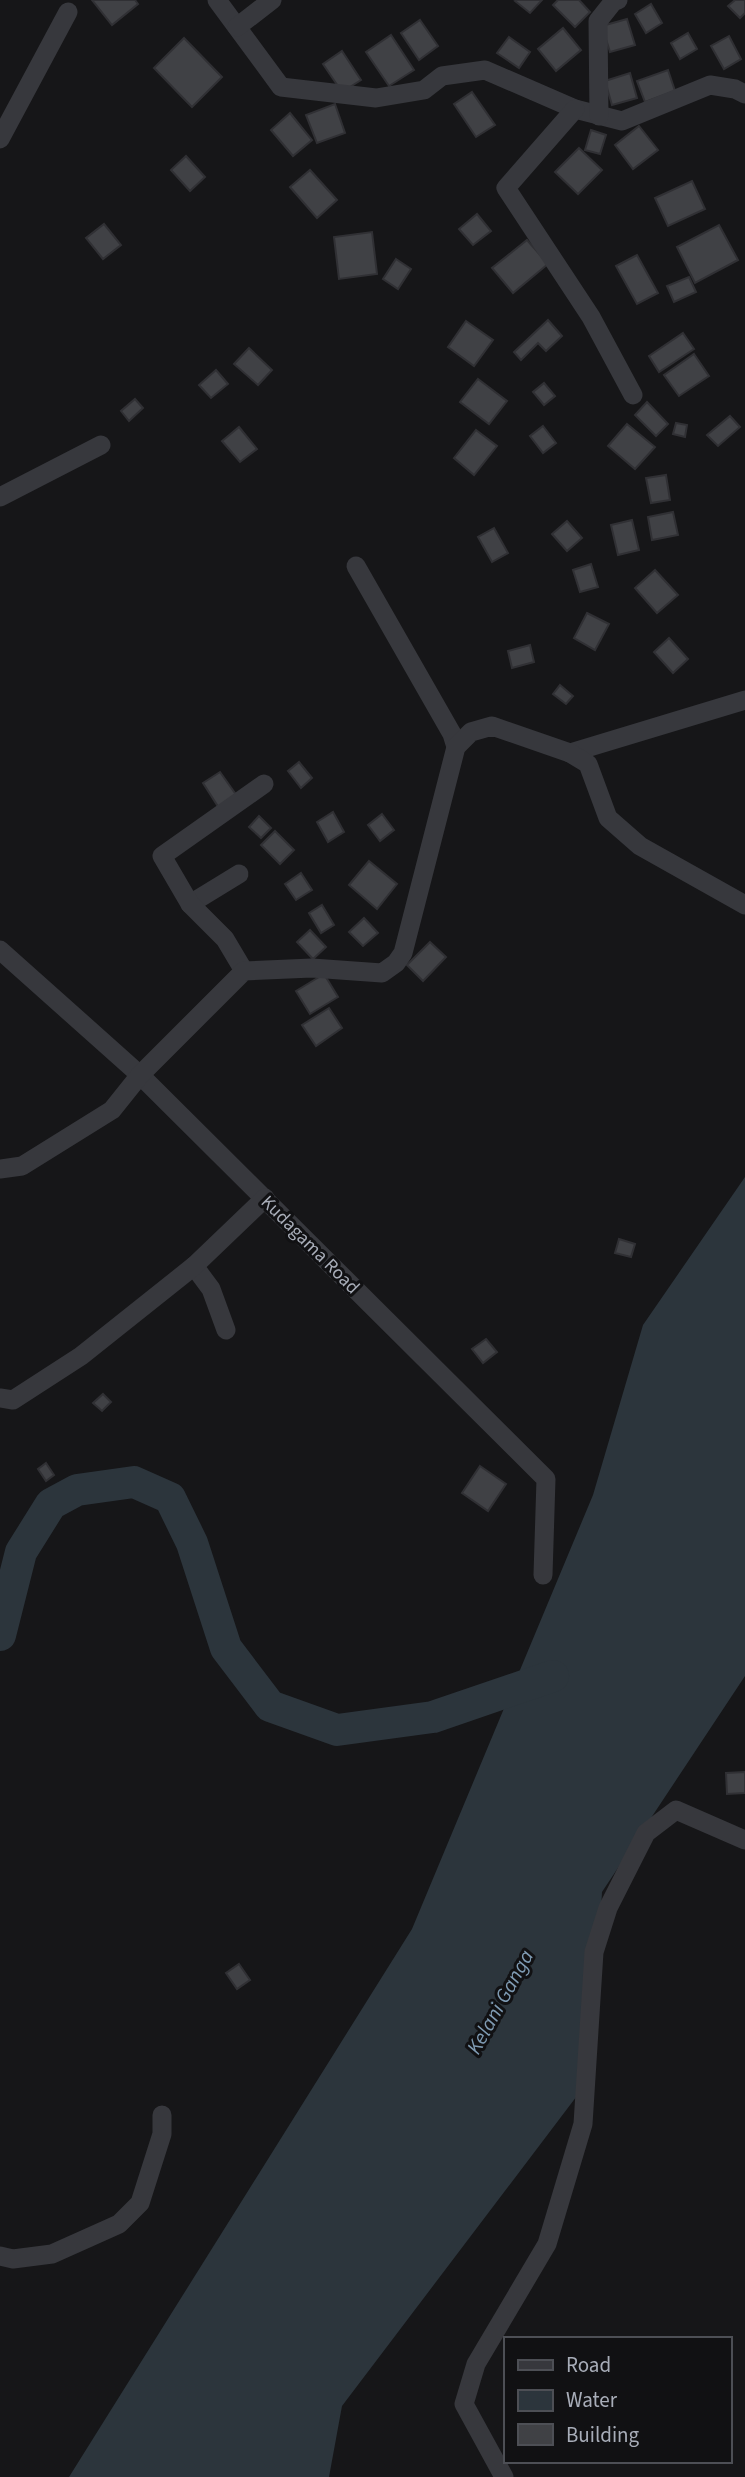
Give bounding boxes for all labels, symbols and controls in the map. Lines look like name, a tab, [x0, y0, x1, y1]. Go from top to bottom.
street label: Kudagama Road	[254, 1190, 365, 1301]
water label: Kelani Ganga	[459, 1944, 541, 2060]
legend	[504, 2337, 731, 2463]
text: Road	[566, 2350, 611, 2380]
text: Water	[566, 2385, 618, 2415]
text: Building	[566, 2420, 640, 2450]

